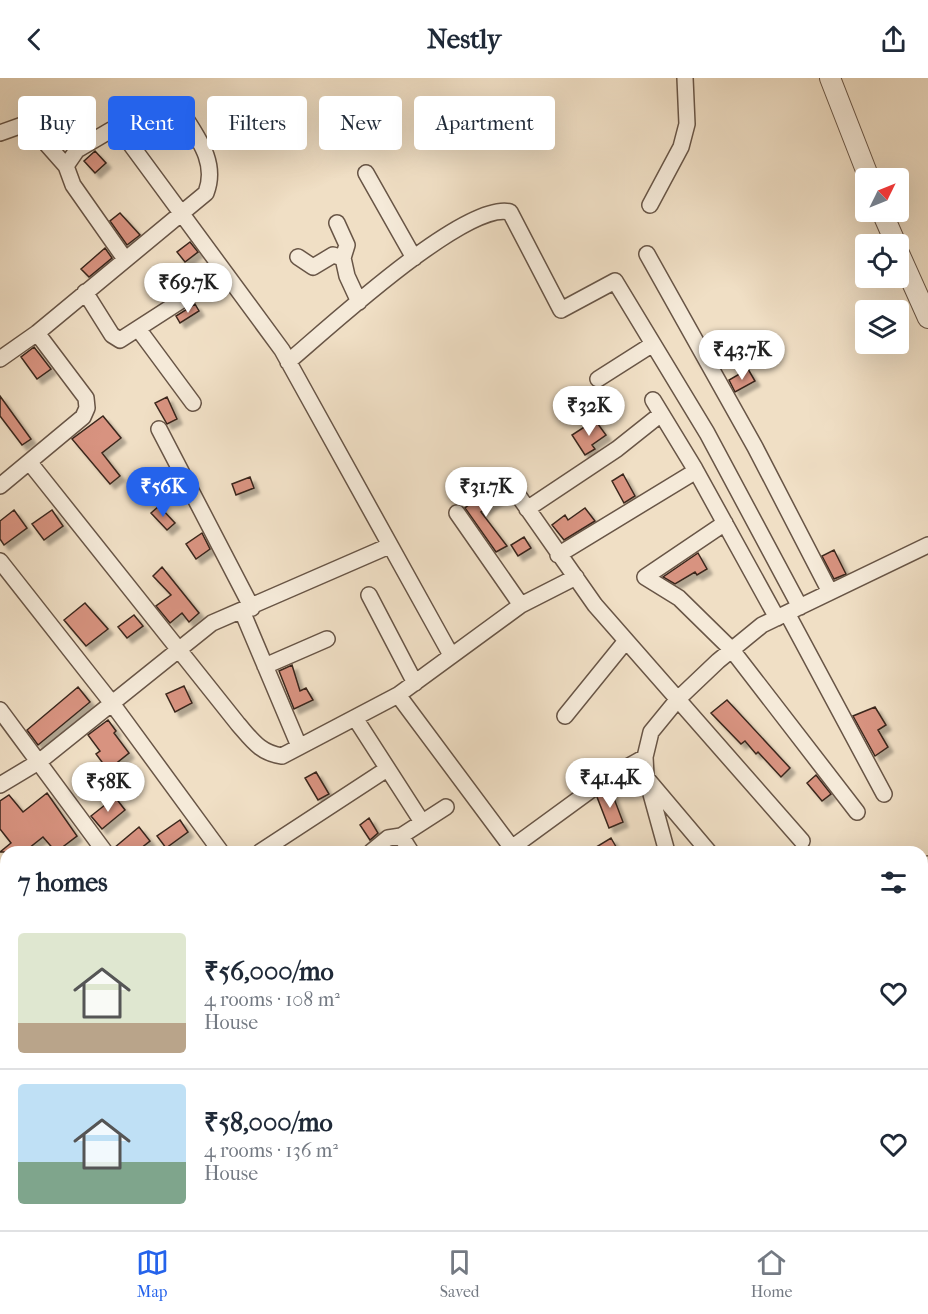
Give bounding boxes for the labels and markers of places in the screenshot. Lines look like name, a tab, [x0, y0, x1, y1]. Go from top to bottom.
pin: ₹69.7K	[139, 263, 237, 314]
pin: ₹43.7K	[693, 330, 791, 381]
pin: ₹32K	[553, 386, 625, 437]
pin: ₹56K	[127, 467, 199, 518]
pin: ₹31.7K	[437, 467, 535, 518]
pin: ₹41.4K	[561, 758, 659, 809]
pin: ₹58K	[72, 762, 144, 813]

